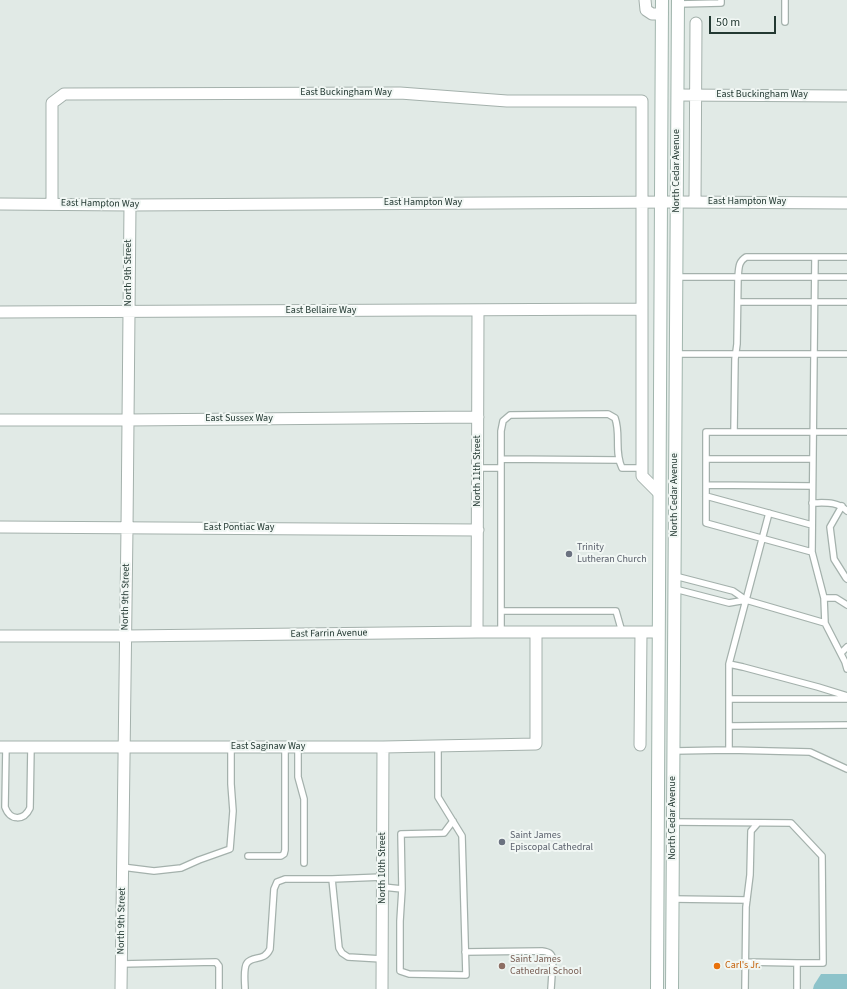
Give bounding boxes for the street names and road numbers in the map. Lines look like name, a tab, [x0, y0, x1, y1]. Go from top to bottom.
street label: East Buckingham Way	[300, 87, 392, 99]
street label: East Buckingham Way	[716, 89, 808, 101]
street label: North Cedar Avenue	[671, 129, 683, 213]
street label: East Hampton Way	[708, 196, 786, 208]
street label: East Hampton Way	[61, 197, 139, 211]
street label: East Hampton Way	[384, 197, 462, 209]
street label: North 9th Street	[123, 239, 135, 307]
street label: East Bellaire Way	[286, 305, 356, 317]
street label: East Sussex Way	[205, 413, 273, 425]
street label: North 11th Street	[472, 435, 484, 507]
street label: North Cedar Avenue	[669, 453, 681, 537]
street label: East Pontiac Way	[204, 522, 274, 534]
street label: North 9th Street	[119, 563, 133, 631]
street label: East Farrin Avenue	[290, 627, 368, 641]
street label: East Saginaw Way	[231, 741, 305, 753]
street label: North Cedar Avenue	[667, 776, 679, 860]
street label: North 10th Street	[377, 832, 389, 904]
street label: North 9th Street	[115, 887, 129, 955]

